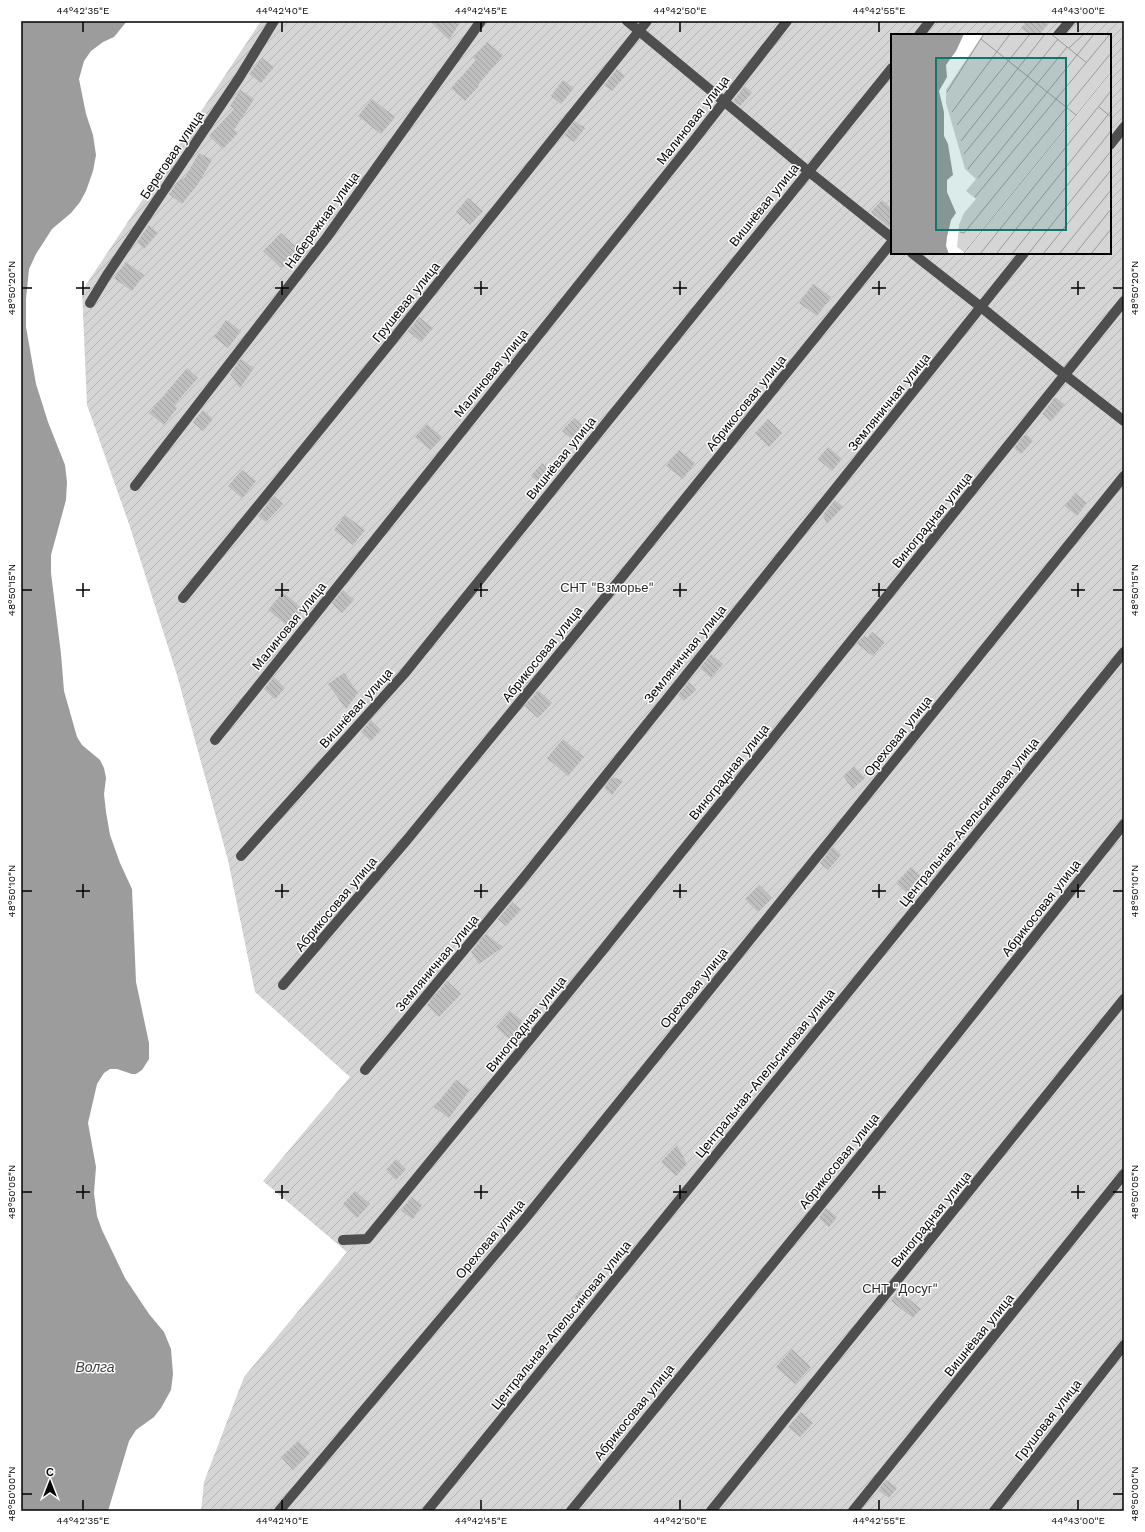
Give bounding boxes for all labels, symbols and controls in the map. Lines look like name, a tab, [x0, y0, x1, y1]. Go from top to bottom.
text: 44°42'35"E	[57, 5, 109, 16]
text: 44°42'40"E	[256, 5, 308, 16]
text: 44°42'45"E	[455, 5, 507, 16]
text: 44°42'50"E	[653, 5, 707, 16]
text: 44°42'55"E	[853, 5, 905, 16]
text: 44°43'00"E	[1051, 5, 1105, 16]
inset map	[891, 34, 1111, 254]
street label: Малиновая улица	[654, 72, 733, 167]
street label: Береговая улица	[137, 107, 207, 202]
street label: Вишнёвая улица	[726, 160, 802, 249]
street label: Набережная улица	[282, 168, 363, 271]
street label: Грушевая улица	[369, 258, 443, 345]
text: 48°50'20"N	[6, 261, 17, 315]
text: 48°50'20"N	[1129, 261, 1140, 315]
street label: Малиновая улица	[451, 325, 532, 420]
street label: Земляничная улица	[845, 349, 934, 454]
street label: Абрикосовая улица	[703, 352, 790, 454]
street label: Вишнёвая улица	[523, 413, 599, 502]
street label: Виноградная улица	[889, 469, 976, 571]
text: 48°50'15"N	[6, 564, 17, 616]
text: 48°50'15"N	[1129, 564, 1140, 616]
street label: Малиновая улица	[249, 578, 330, 673]
park label: СНТ "Взморье"	[560, 580, 654, 595]
street label: Земляничная улица	[641, 601, 730, 706]
street label: Абрикосовая улица	[499, 603, 586, 705]
street label: Вишнёвая улица	[316, 665, 396, 751]
street label: Ореховая улица	[861, 692, 935, 779]
street label: Виноградная улица	[686, 721, 773, 823]
street label: Центральная-Апельсиновая улица	[896, 734, 1042, 910]
street label: Абрикосовая улица	[292, 853, 380, 954]
street label: Абрикосовая улица	[999, 856, 1084, 959]
text: 48°50'10"N	[6, 865, 17, 917]
text: 48°50'10"N	[1129, 865, 1140, 917]
street label: Земляничная улица	[392, 911, 482, 1014]
street label: Ореховая улица	[657, 944, 731, 1031]
street label: Виноградная улица	[483, 973, 570, 1075]
street label: Центральная-Апельсиновая улица	[692, 985, 838, 1161]
street label: Абрикосовая улица	[796, 1110, 883, 1212]
text: 48°50'05"N	[6, 1165, 17, 1219]
text: 48°50'05"N	[1129, 1165, 1140, 1219]
street label: Виноградная улица	[888, 1168, 975, 1270]
street label: Ореховая улица	[452, 1196, 528, 1282]
street label: Центральная-Апельсиновая улица	[488, 1237, 634, 1413]
park label: СНТ "Досуг"	[862, 1281, 938, 1296]
street label: Вишнёвая улица	[941, 1290, 1017, 1379]
water label: Волга	[75, 1359, 115, 1375]
street label: Абрикосовая улица	[591, 1361, 678, 1463]
street label: Грушовая улица	[1012, 1376, 1085, 1464]
north arrow	[30, 1462, 70, 1502]
text: 48°50'00"N	[6, 1466, 17, 1522]
text: С	[46, 1466, 54, 1479]
text: 48°50'00"N	[1129, 1466, 1140, 1522]
text: 44°42'35"E	[57, 1515, 109, 1526]
text: 44°42'40"E	[256, 1515, 308, 1526]
text: 44°42'45"E	[455, 1515, 507, 1526]
text: 44°42'50"E	[653, 1515, 707, 1526]
text: 44°42'55"E	[853, 1515, 905, 1526]
text: 44°43'00"E	[1051, 1515, 1105, 1526]

